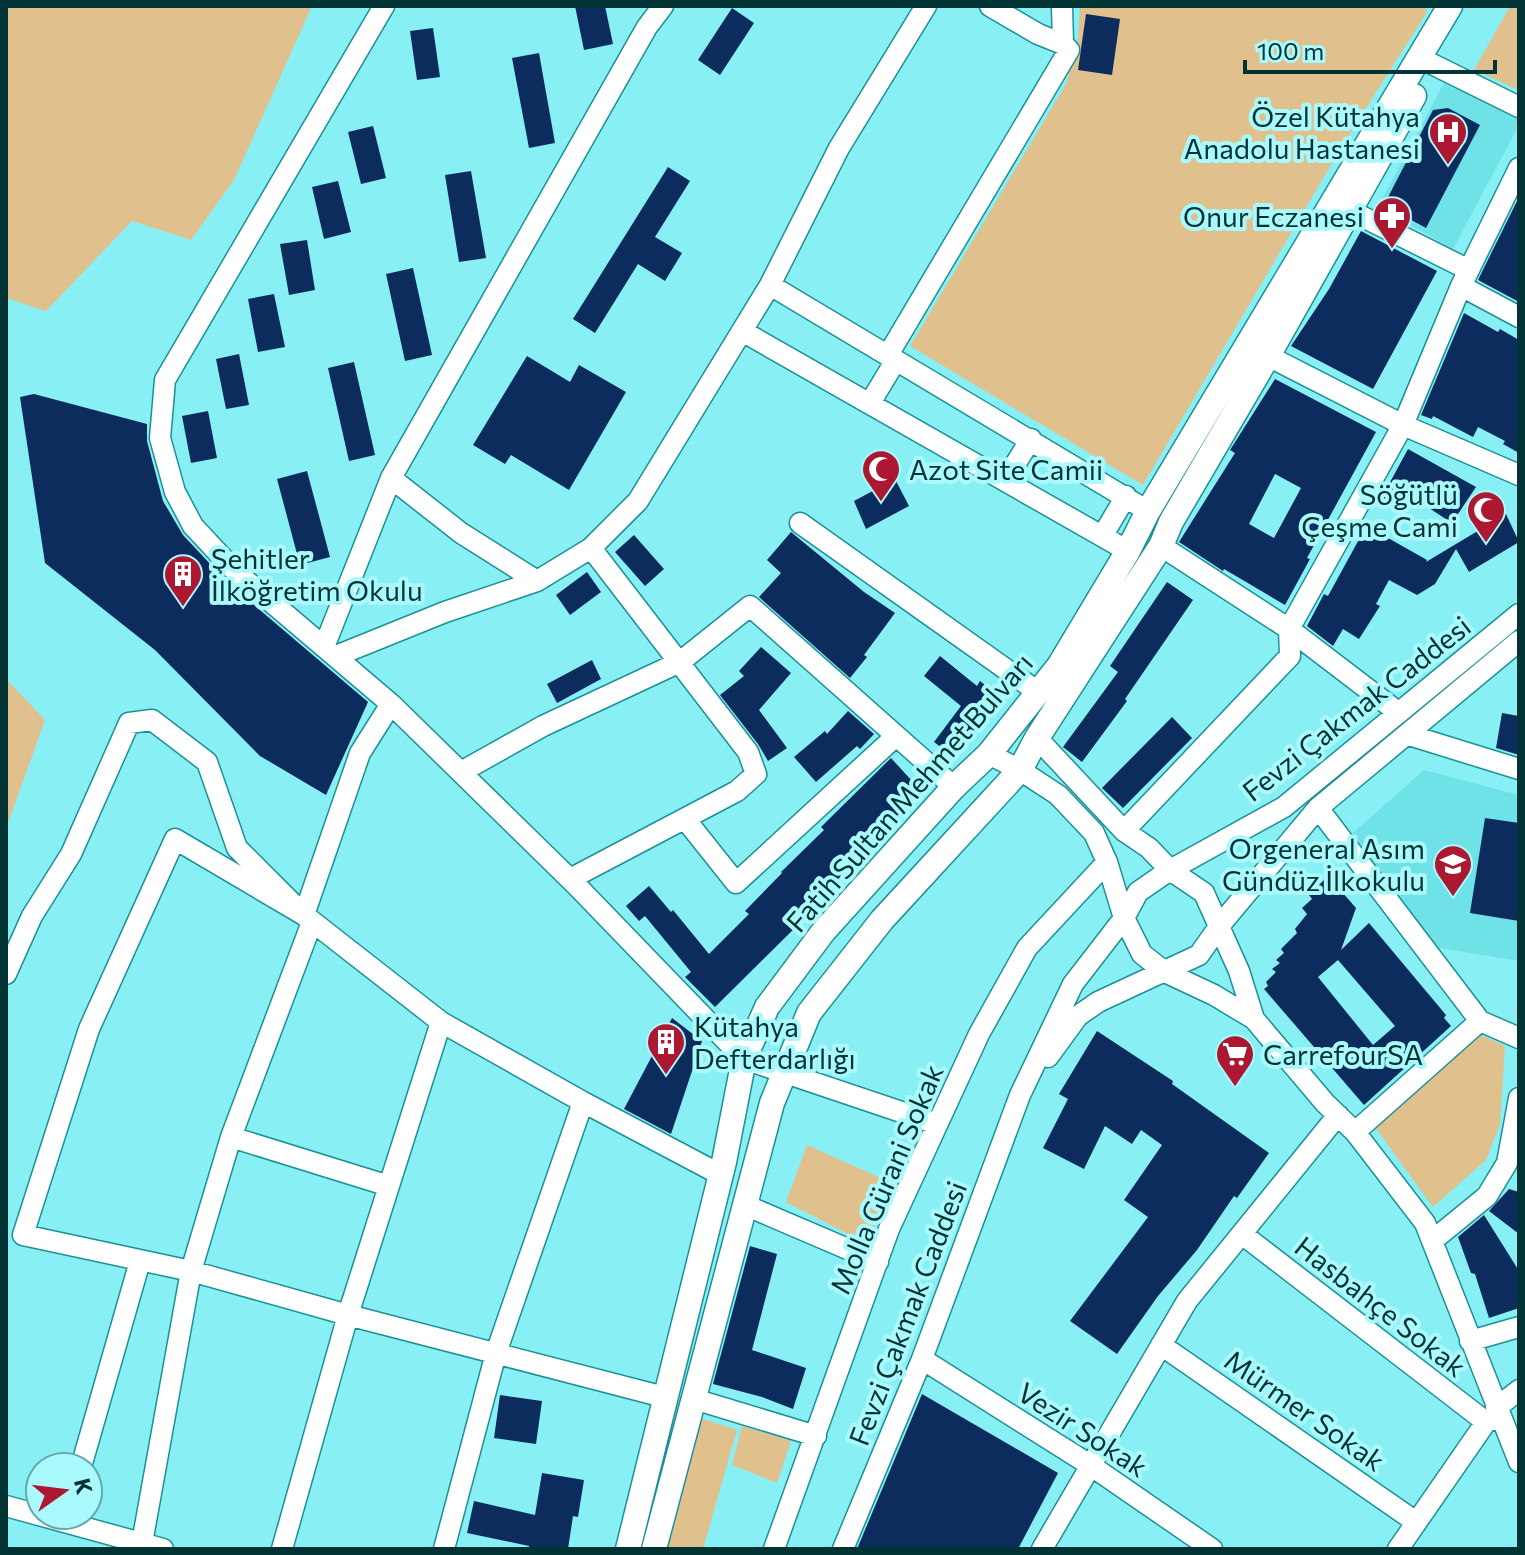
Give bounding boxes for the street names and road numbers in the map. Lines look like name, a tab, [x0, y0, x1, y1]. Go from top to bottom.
street label: Fevzi Çakmak Caddesi	[1235, 608, 1477, 808]
street label: Fatih Sultan Mehmet Bulvarı	[779, 646, 1039, 938]
street label: Molla Gürani Sokak	[822, 1059, 950, 1299]
street label: Fevzi Çakmak Caddesi	[841, 1176, 973, 1450]
street label: Hasbahçe Sokak	[1289, 1229, 1473, 1383]
street label: Mürmer Sokak	[1218, 1342, 1392, 1478]
street label: Vezir Sokak	[1012, 1374, 1154, 1484]

